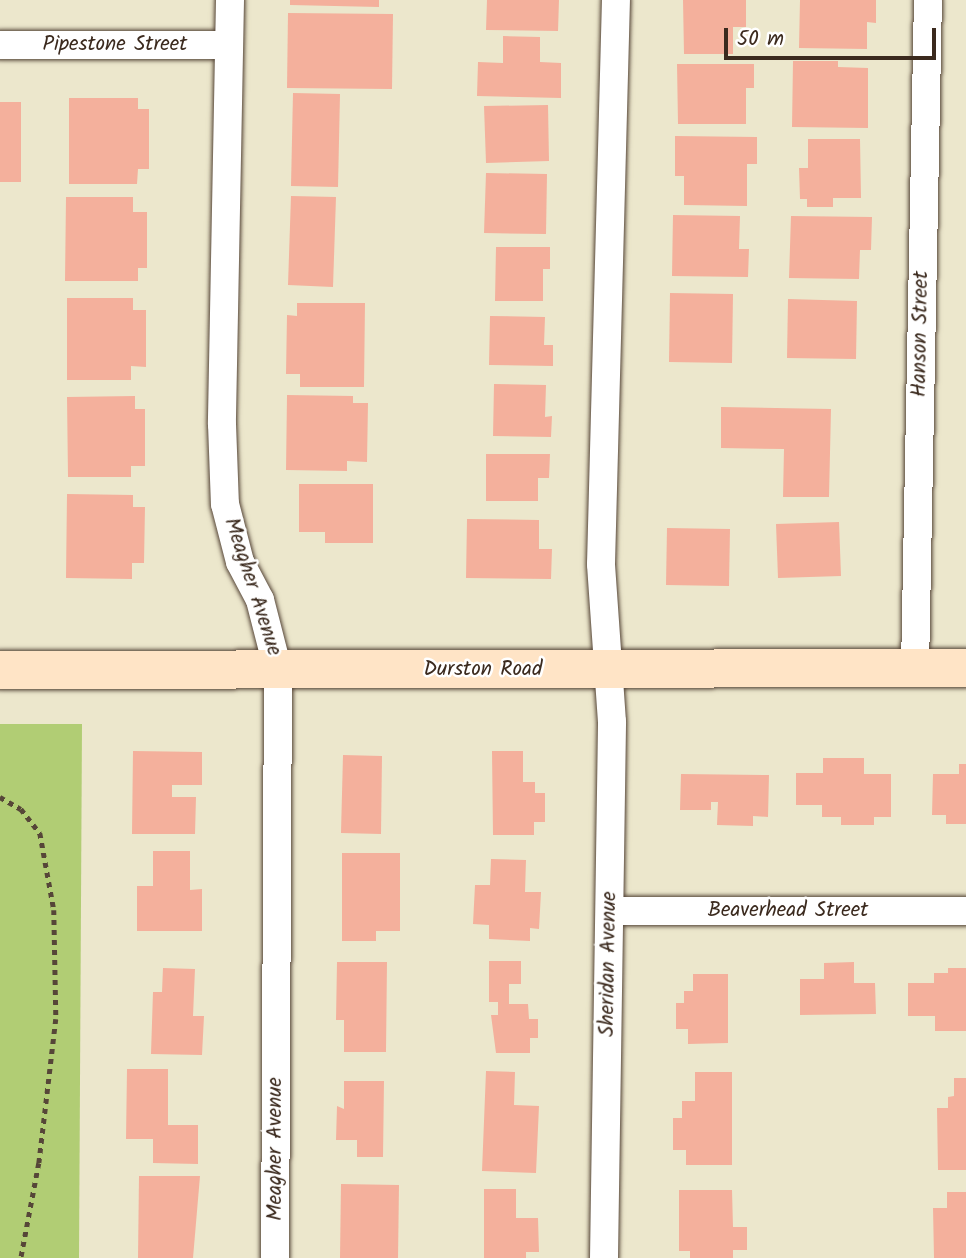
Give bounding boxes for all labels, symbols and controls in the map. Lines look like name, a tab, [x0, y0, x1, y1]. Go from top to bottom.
scale bar	[728, 14, 940, 58]
text: 50 m	[737, 23, 784, 56]
street label: Pipestone Street	[43, 32, 187, 58]
street label: Hanson Street	[907, 271, 935, 397]
street label: Meagher Avenue	[218, 515, 286, 659]
street label: Durston Road	[424, 657, 542, 683]
street label: Sheridan Avenue	[595, 891, 623, 1037]
street label: Beaverhead Street	[708, 898, 868, 924]
street label: Meagher Avenue	[263, 1077, 289, 1221]

